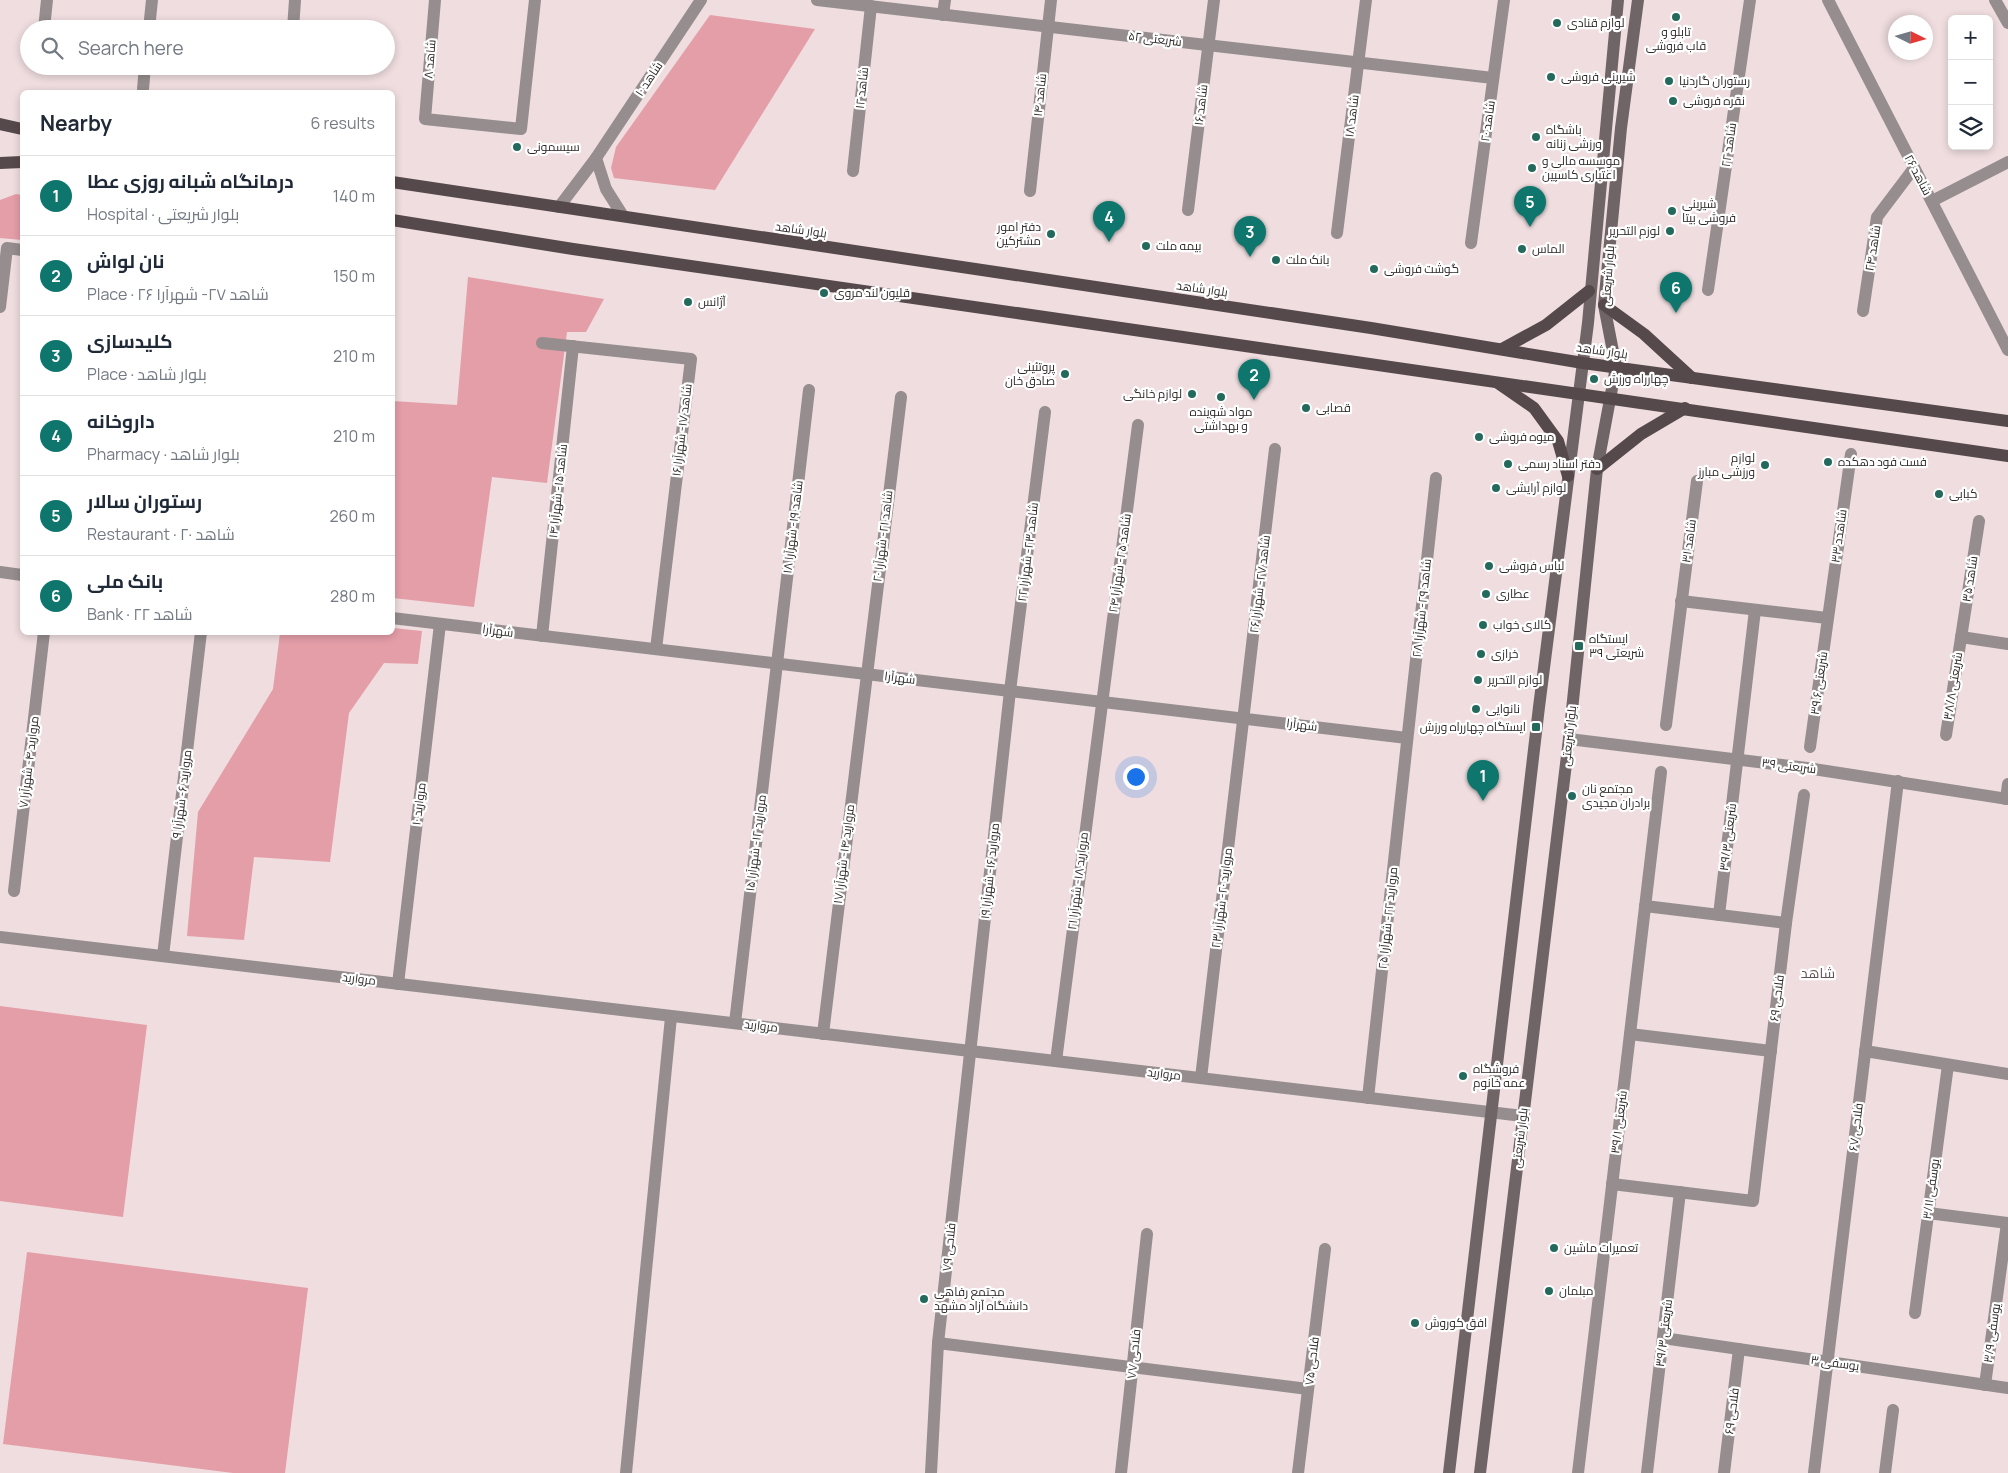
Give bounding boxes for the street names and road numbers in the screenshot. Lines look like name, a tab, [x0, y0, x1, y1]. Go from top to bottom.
street label: شریعتی ۵۲	[1127, 27, 1183, 50]
street label: شاهد ۸	[419, 39, 440, 79]
street label: شاهد ۱۰	[631, 58, 666, 99]
street label: شاهد ۱۲	[851, 66, 872, 110]
street label: شاهد ۱۴	[1029, 72, 1050, 117]
street label: شاهد ۱۶	[1190, 83, 1211, 126]
street label: شاهد ۱۸	[1340, 93, 1363, 138]
street label: شاهد ۲۰	[1476, 99, 1499, 142]
street label: شاهد ۲۲	[1717, 122, 1740, 168]
street label: شاهد ۲۶	[1901, 151, 1936, 198]
street label: بلوار شاهد	[774, 217, 828, 242]
street label: شاهد ۲۴	[1861, 224, 1885, 272]
street label: بلوار شریعتی	[1597, 245, 1618, 307]
street label: بلوار شاهد	[1175, 276, 1229, 301]
street label: بلوار شاهد	[1575, 338, 1629, 363]
street label: شاهد ۱۷- شهرآرا ۱۶	[667, 382, 696, 477]
street label: شاهد ۱۵- شهرآرا ۱۴	[544, 443, 571, 539]
street label: شاهد ۱۹- شهرآرا ۱۸	[778, 479, 807, 575]
street label: شاهد ۲۱- شهرآرا ۲۰	[868, 489, 897, 583]
street label: شاهد ۲۳- شهرآرا ۲۲	[1013, 501, 1042, 603]
street label: شاهدد ۳۳	[1826, 508, 1851, 564]
street label: شاهد ۲۵- شهرآرا ۲۴	[1104, 512, 1135, 614]
street label: شاهد ۳۱	[1677, 518, 1700, 564]
street label: شاهد ۲۷- شهرآرا ۲۶	[1245, 534, 1274, 634]
street label: شاهد ۳۵	[1957, 555, 1982, 603]
street label: شاهد ۲۹- شهرآرا ۲۸	[1408, 558, 1435, 658]
street label: شهرآرا	[482, 620, 515, 641]
street label: شریعتی ۳۹.۶	[1806, 650, 1831, 716]
street label: شریعتی ۳۸/۸	[1939, 651, 1966, 721]
street label: شهرآرا	[884, 667, 917, 688]
street label: بلوار شریعتی	[1557, 705, 1580, 767]
street label: شهرآرا	[1286, 714, 1319, 735]
street label: مروارید ۴- شهرآرا ۷	[14, 715, 43, 809]
street label: مروارید ۶- شهرآرا ۹	[168, 749, 195, 839]
street label: شریعتی ۳۹	[1761, 754, 1817, 777]
street label: مروارید ۱۰	[407, 782, 430, 826]
street label: مروارید ۱۲- شهرآرا ۱۵	[741, 794, 770, 892]
street label: شریعتی ۳۹/۳	[1715, 802, 1740, 872]
street label: مروارید ۱۴- شهرآرا ۱۷	[829, 803, 858, 905]
street label: مروارید ۱۶- شهرآرا ۱۹	[976, 822, 1003, 920]
street label: مروارید ۱۸- شهرآرا ۲۱	[1063, 831, 1092, 931]
street label: مروارید ۲۰- شهرآرا ۲۳	[1207, 847, 1236, 949]
street label: مروارید ۲۲- شهرآرا ۲۵	[1374, 866, 1401, 970]
street label: مروارید	[341, 968, 377, 989]
street label: فلاحی ۶۹	[1765, 974, 1788, 1022]
street label: مروارید	[743, 1015, 779, 1036]
street label: مروارید	[1146, 1063, 1182, 1084]
street label: شریعتی ۳۹/۱	[1606, 1089, 1631, 1154]
street label: فلاحی ۶۷	[1844, 1102, 1867, 1152]
street label: بلوار شریعتی	[1507, 1107, 1532, 1169]
street label: یوسفی ۳/۱۱	[1918, 1157, 1943, 1220]
street label: فلاحی ۷۹	[938, 1222, 960, 1272]
street label: شریعتی ۳۹/۳	[1651, 1298, 1676, 1368]
street label: یوسفی ۳/۹	[1979, 1301, 2004, 1364]
street label: فلاحی ۷۷	[1122, 1328, 1145, 1380]
street label: فلاحی ۷۵	[1300, 1336, 1323, 1386]
street label: یوسفی ۳	[1810, 1351, 1861, 1374]
street label: فلاحی ۶۹	[1720, 1387, 1743, 1435]

